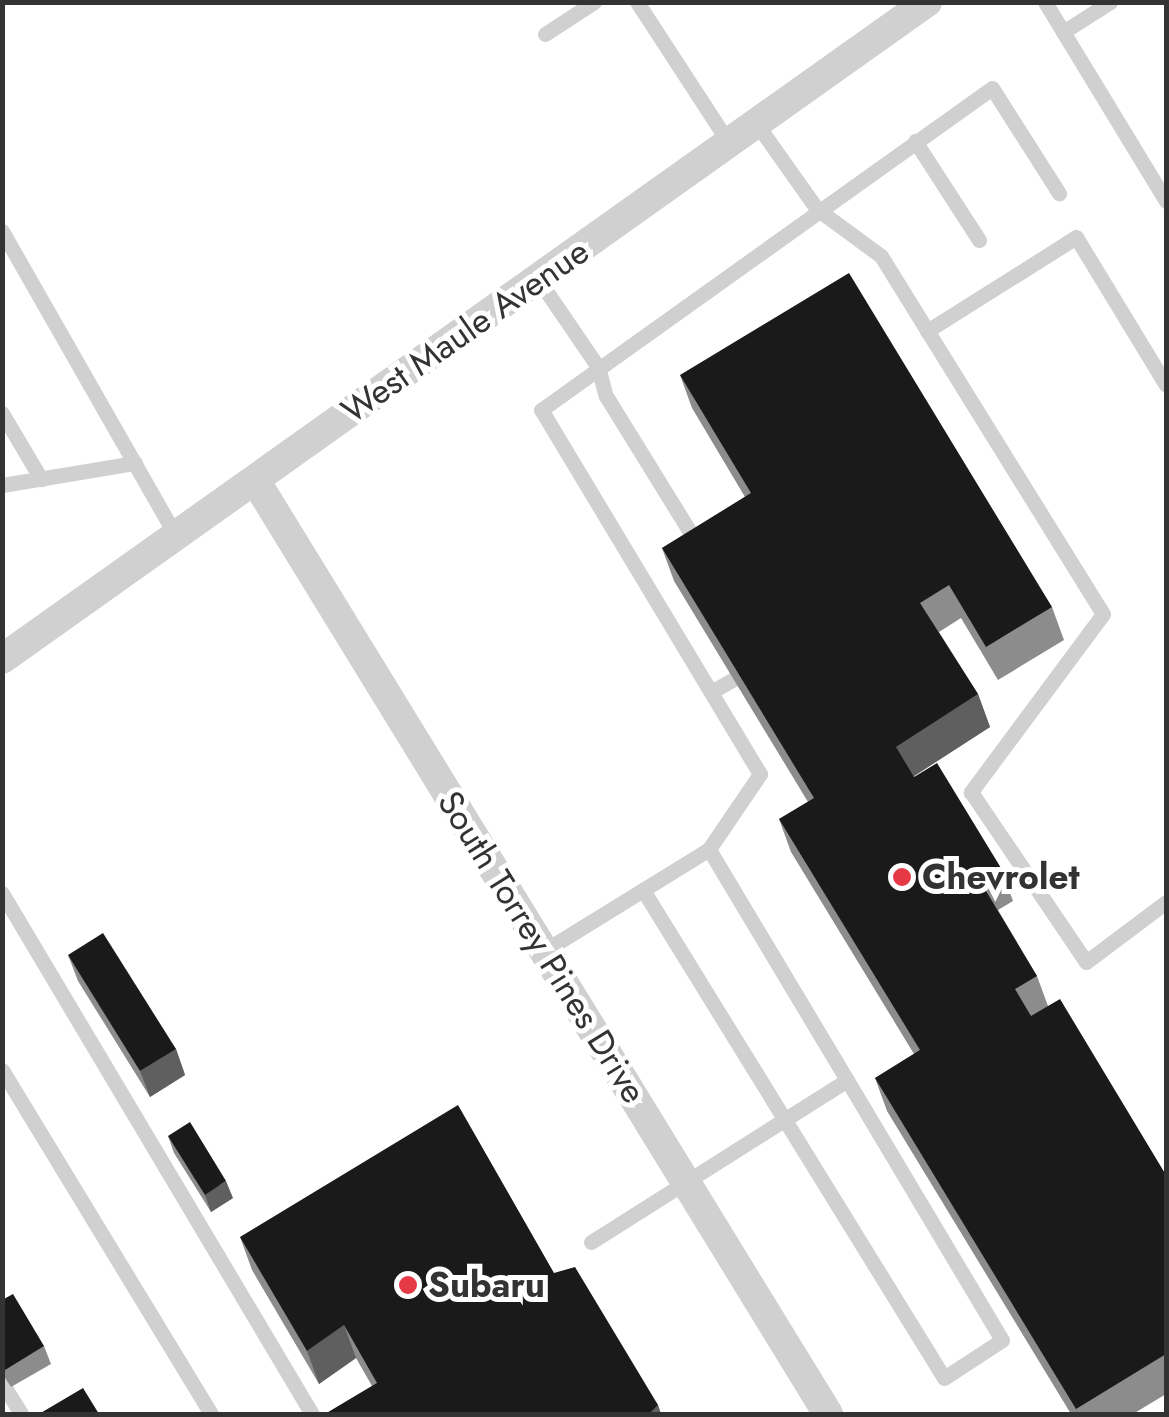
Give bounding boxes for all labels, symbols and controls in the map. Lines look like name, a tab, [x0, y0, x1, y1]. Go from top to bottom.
street label: West Maule Avenue	[333, 230, 597, 432]
street label: South Torrey Pines Drive	[429, 783, 655, 1111]
place label: Chevrolet	[922, 856, 1080, 898]
marker: Chevrolet	[891, 866, 913, 888]
place label: Subaru	[428, 1264, 545, 1306]
marker: Subaru	[397, 1274, 419, 1296]

